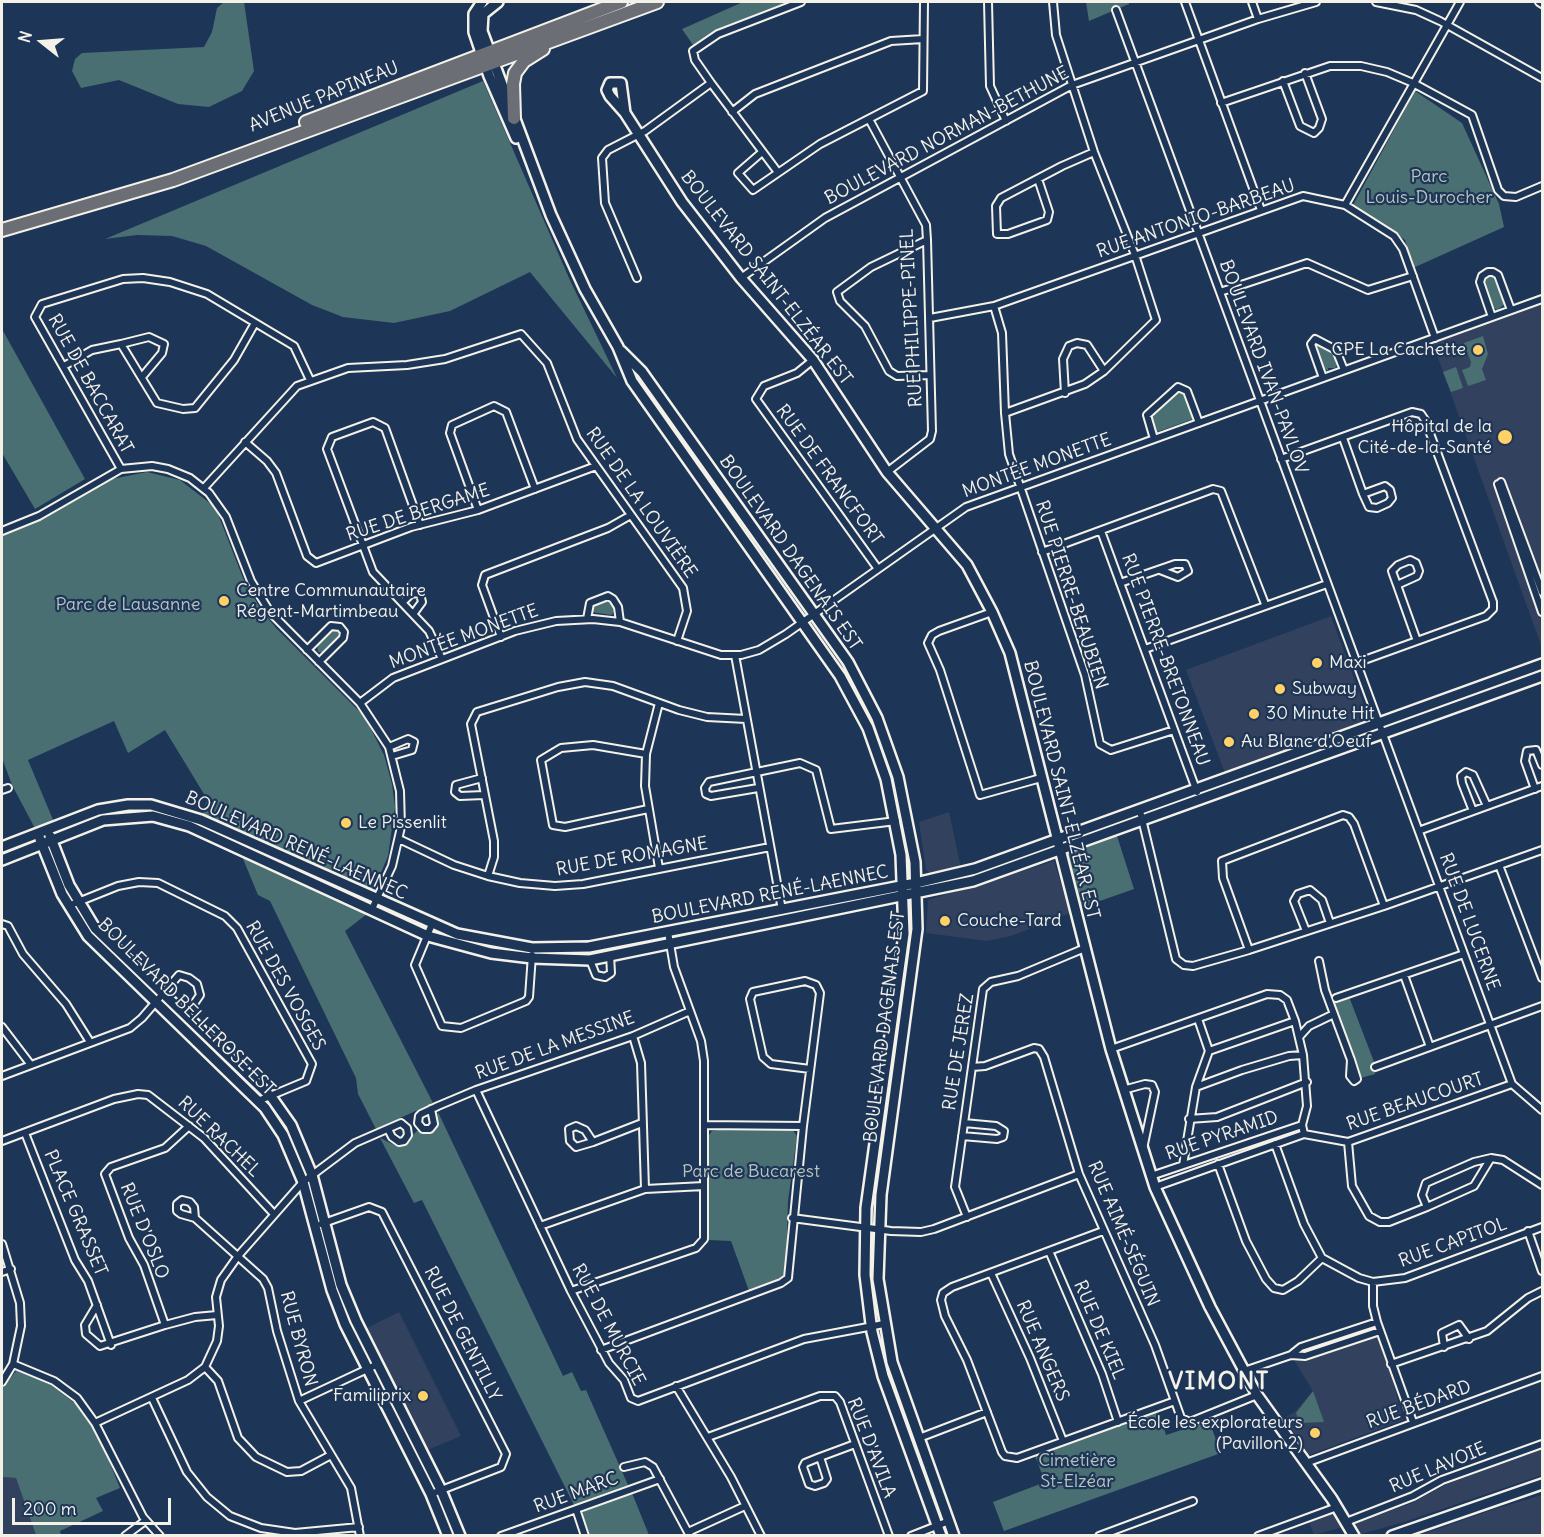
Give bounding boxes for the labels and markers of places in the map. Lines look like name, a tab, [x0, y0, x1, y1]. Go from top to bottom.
place label: CPE La Cachette	[1331, 339, 1466, 361]
marker: CPE La Cachette	[1471, 343, 1485, 357]
place label: Hôpital de la Cité-de-la-Santé	[1358, 416, 1492, 458]
marker: Hôpital de la Cité-de-la-Santé	[1496, 428, 1514, 446]
place label: Centre Communautaire Régent-Martimbeau	[236, 580, 426, 622]
marker: Centre Communautaire Régent-Martimbeau	[217, 594, 231, 608]
place label: Maxi	[1329, 652, 1367, 674]
marker: Maxi	[1310, 656, 1324, 670]
place label: Subway	[1292, 678, 1357, 700]
marker: Subway	[1273, 682, 1287, 696]
place label: 30 Minute Hit	[1266, 703, 1375, 725]
marker: 30 Minute Hit	[1247, 707, 1261, 721]
place label: Au Blanc d'Oeuf	[1241, 731, 1371, 753]
marker: Au Blanc d'Oeuf	[1222, 735, 1236, 749]
place label: Le Pissenlit	[358, 812, 447, 834]
marker: Le Pissenlit	[339, 816, 353, 830]
place label: Couche-Tard	[957, 910, 1061, 932]
marker: Couche-Tard	[938, 914, 952, 928]
place label: Familiprix	[333, 1385, 411, 1407]
marker: Familiprix	[416, 1389, 430, 1403]
place label: École les explorateurs (Pavillon 2)	[1127, 1412, 1303, 1454]
marker: École les explorateurs (Pavillon 2)	[1308, 1426, 1322, 1440]

